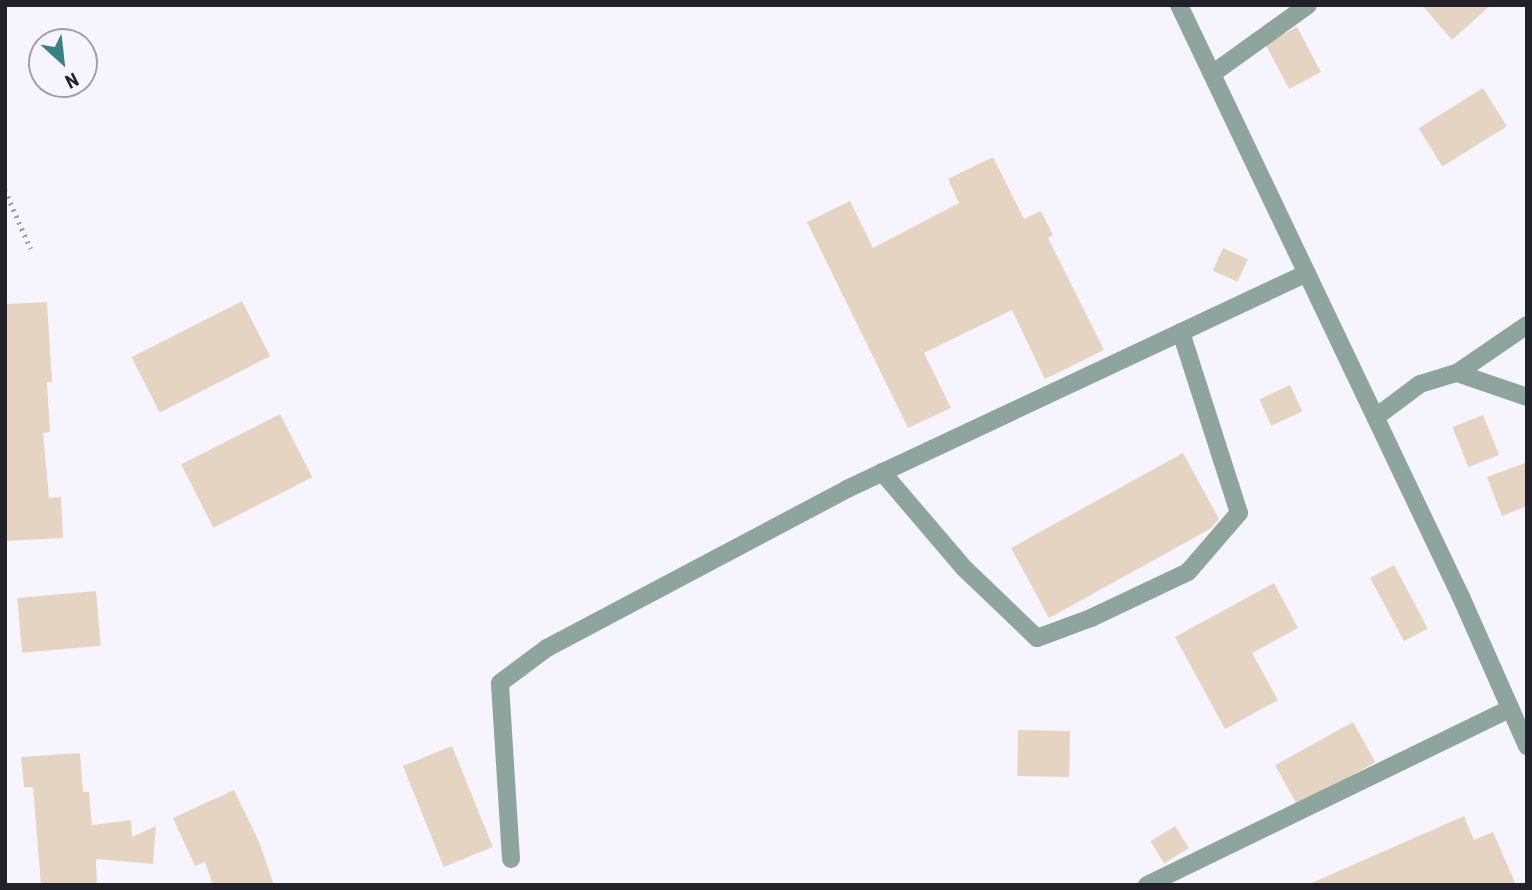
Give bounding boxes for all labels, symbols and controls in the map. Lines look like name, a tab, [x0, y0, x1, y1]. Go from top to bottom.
north arrow	[28, 28, 98, 98]
text: N	[61, 67, 82, 93]

